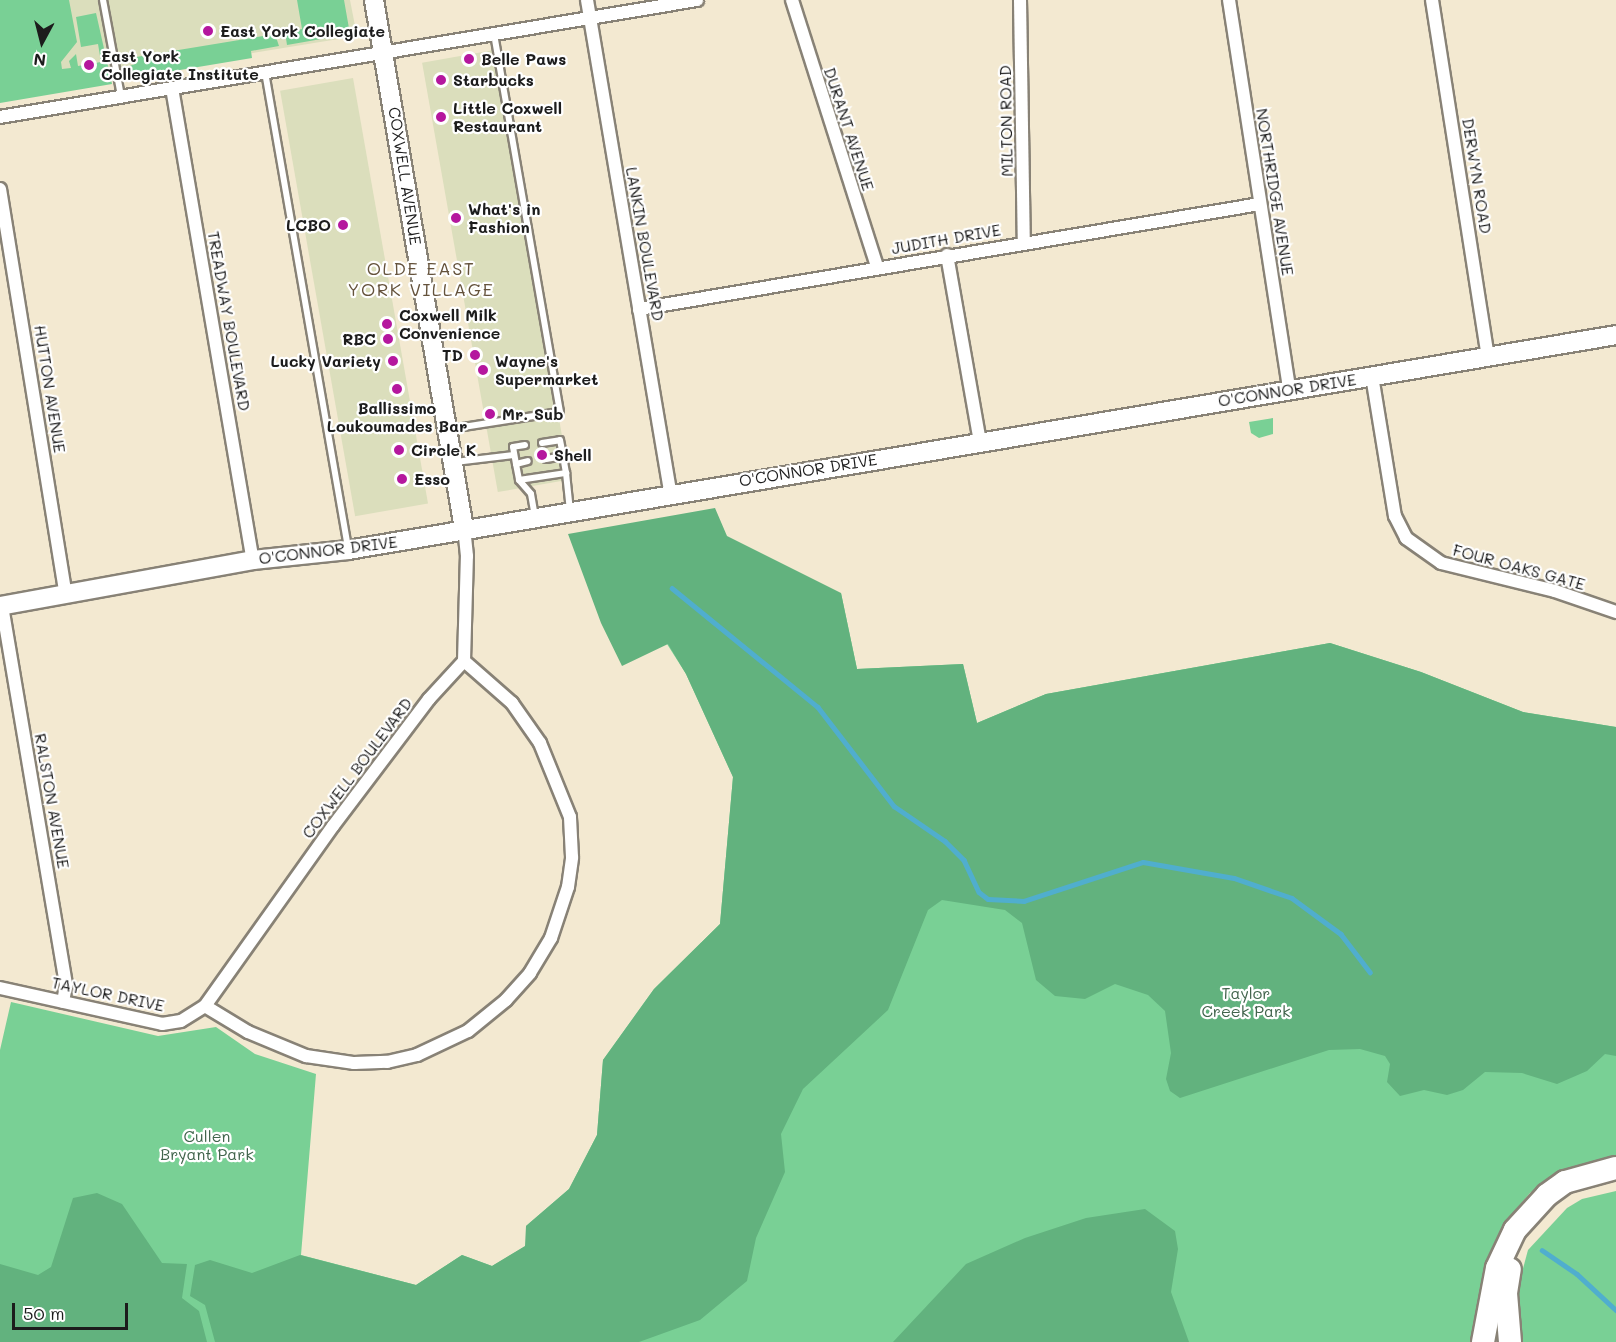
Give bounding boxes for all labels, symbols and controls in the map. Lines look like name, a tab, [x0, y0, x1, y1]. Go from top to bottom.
north arrow	[12, 12, 72, 72]
place label: East York Collegiate	[220, 21, 385, 41]
marker: East York Collegiate	[201, 24, 215, 38]
place label: East York Collegiate Institute	[101, 46, 259, 84]
text: N	[32, 49, 47, 72]
place label: Belle Paws	[481, 49, 566, 69]
marker: Belle Paws	[462, 52, 476, 66]
marker: East York Collegiate Institute	[82, 58, 96, 72]
street label: DURANT AVENUE	[820, 65, 878, 193]
street label: MILTON ROAD	[995, 65, 1017, 177]
place label: Starbucks	[453, 70, 534, 90]
marker: Starbucks	[434, 73, 448, 87]
place label: Little Coxwell Restaurant	[453, 98, 562, 136]
street label: COXWELL AVENUE	[385, 106, 425, 246]
street label: NORTHRIDGE AVENUE	[1252, 107, 1298, 277]
marker: Little Coxwell Restaurant	[434, 110, 448, 124]
street label: DERWYN ROAD	[1458, 117, 1496, 235]
street label: LANKIN BOULEVARD	[622, 166, 668, 322]
place label: What's in Fashion	[468, 199, 541, 237]
marker: What's in Fashion	[449, 211, 463, 225]
place label: LCBO	[286, 215, 331, 235]
marker: LCBO	[336, 218, 350, 232]
street label: JUDITH DRIVE	[890, 220, 1002, 258]
street label: TREADWAY BOULEVARD	[204, 230, 254, 412]
district label: OLDE EAST YORK VILLAGE	[348, 258, 494, 300]
place label: Coxwell Milk Convenience	[399, 305, 500, 343]
marker: Coxwell Milk Convenience	[380, 317, 394, 331]
street label: HUTTON AVENUE	[30, 324, 70, 454]
place label: RBC	[342, 329, 376, 349]
marker: RBC	[381, 332, 395, 346]
place label: TD	[442, 345, 463, 365]
marker: TD	[468, 348, 482, 362]
place label: Lucky Variety	[270, 351, 381, 371]
place label: Wayne's Supermarket	[495, 351, 598, 389]
marker: Lucky Variety	[386, 354, 400, 368]
marker: Wayne's Supermarket	[476, 363, 490, 377]
street label: O'CONNOR DRIVE	[1217, 370, 1357, 410]
marker: Ballissimo Loukoumades Bar	[390, 382, 404, 396]
place label: Ballissimo Loukoumades Bar	[327, 398, 467, 436]
place label: Mr. Sub	[502, 404, 563, 424]
marker: Mr. Sub	[483, 407, 497, 421]
place label: Circle K	[411, 440, 476, 460]
marker: Circle K	[392, 443, 406, 457]
place label: Shell	[554, 445, 591, 465]
marker: Shell	[535, 448, 549, 462]
street label: O'CONNOR DRIVE	[738, 450, 878, 490]
place label: Esso	[414, 469, 450, 489]
marker: Esso	[395, 472, 409, 486]
street label: O'CONNOR DRIVE	[258, 532, 398, 568]
street label: FOUR OAKS GATE	[1451, 540, 1587, 594]
street label: COXWELL BOULEVARD	[298, 694, 416, 842]
street label: RALSTON AVENUE	[31, 732, 73, 870]
street label: TAYLOR DRIVE	[50, 973, 166, 1015]
park label: Taylor Creek Park	[1201, 983, 1291, 1021]
park label: Cullen Bryant Park	[160, 1126, 254, 1164]
scale bar	[15, 1291, 130, 1329]
text: 50 m	[23, 1301, 65, 1325]

